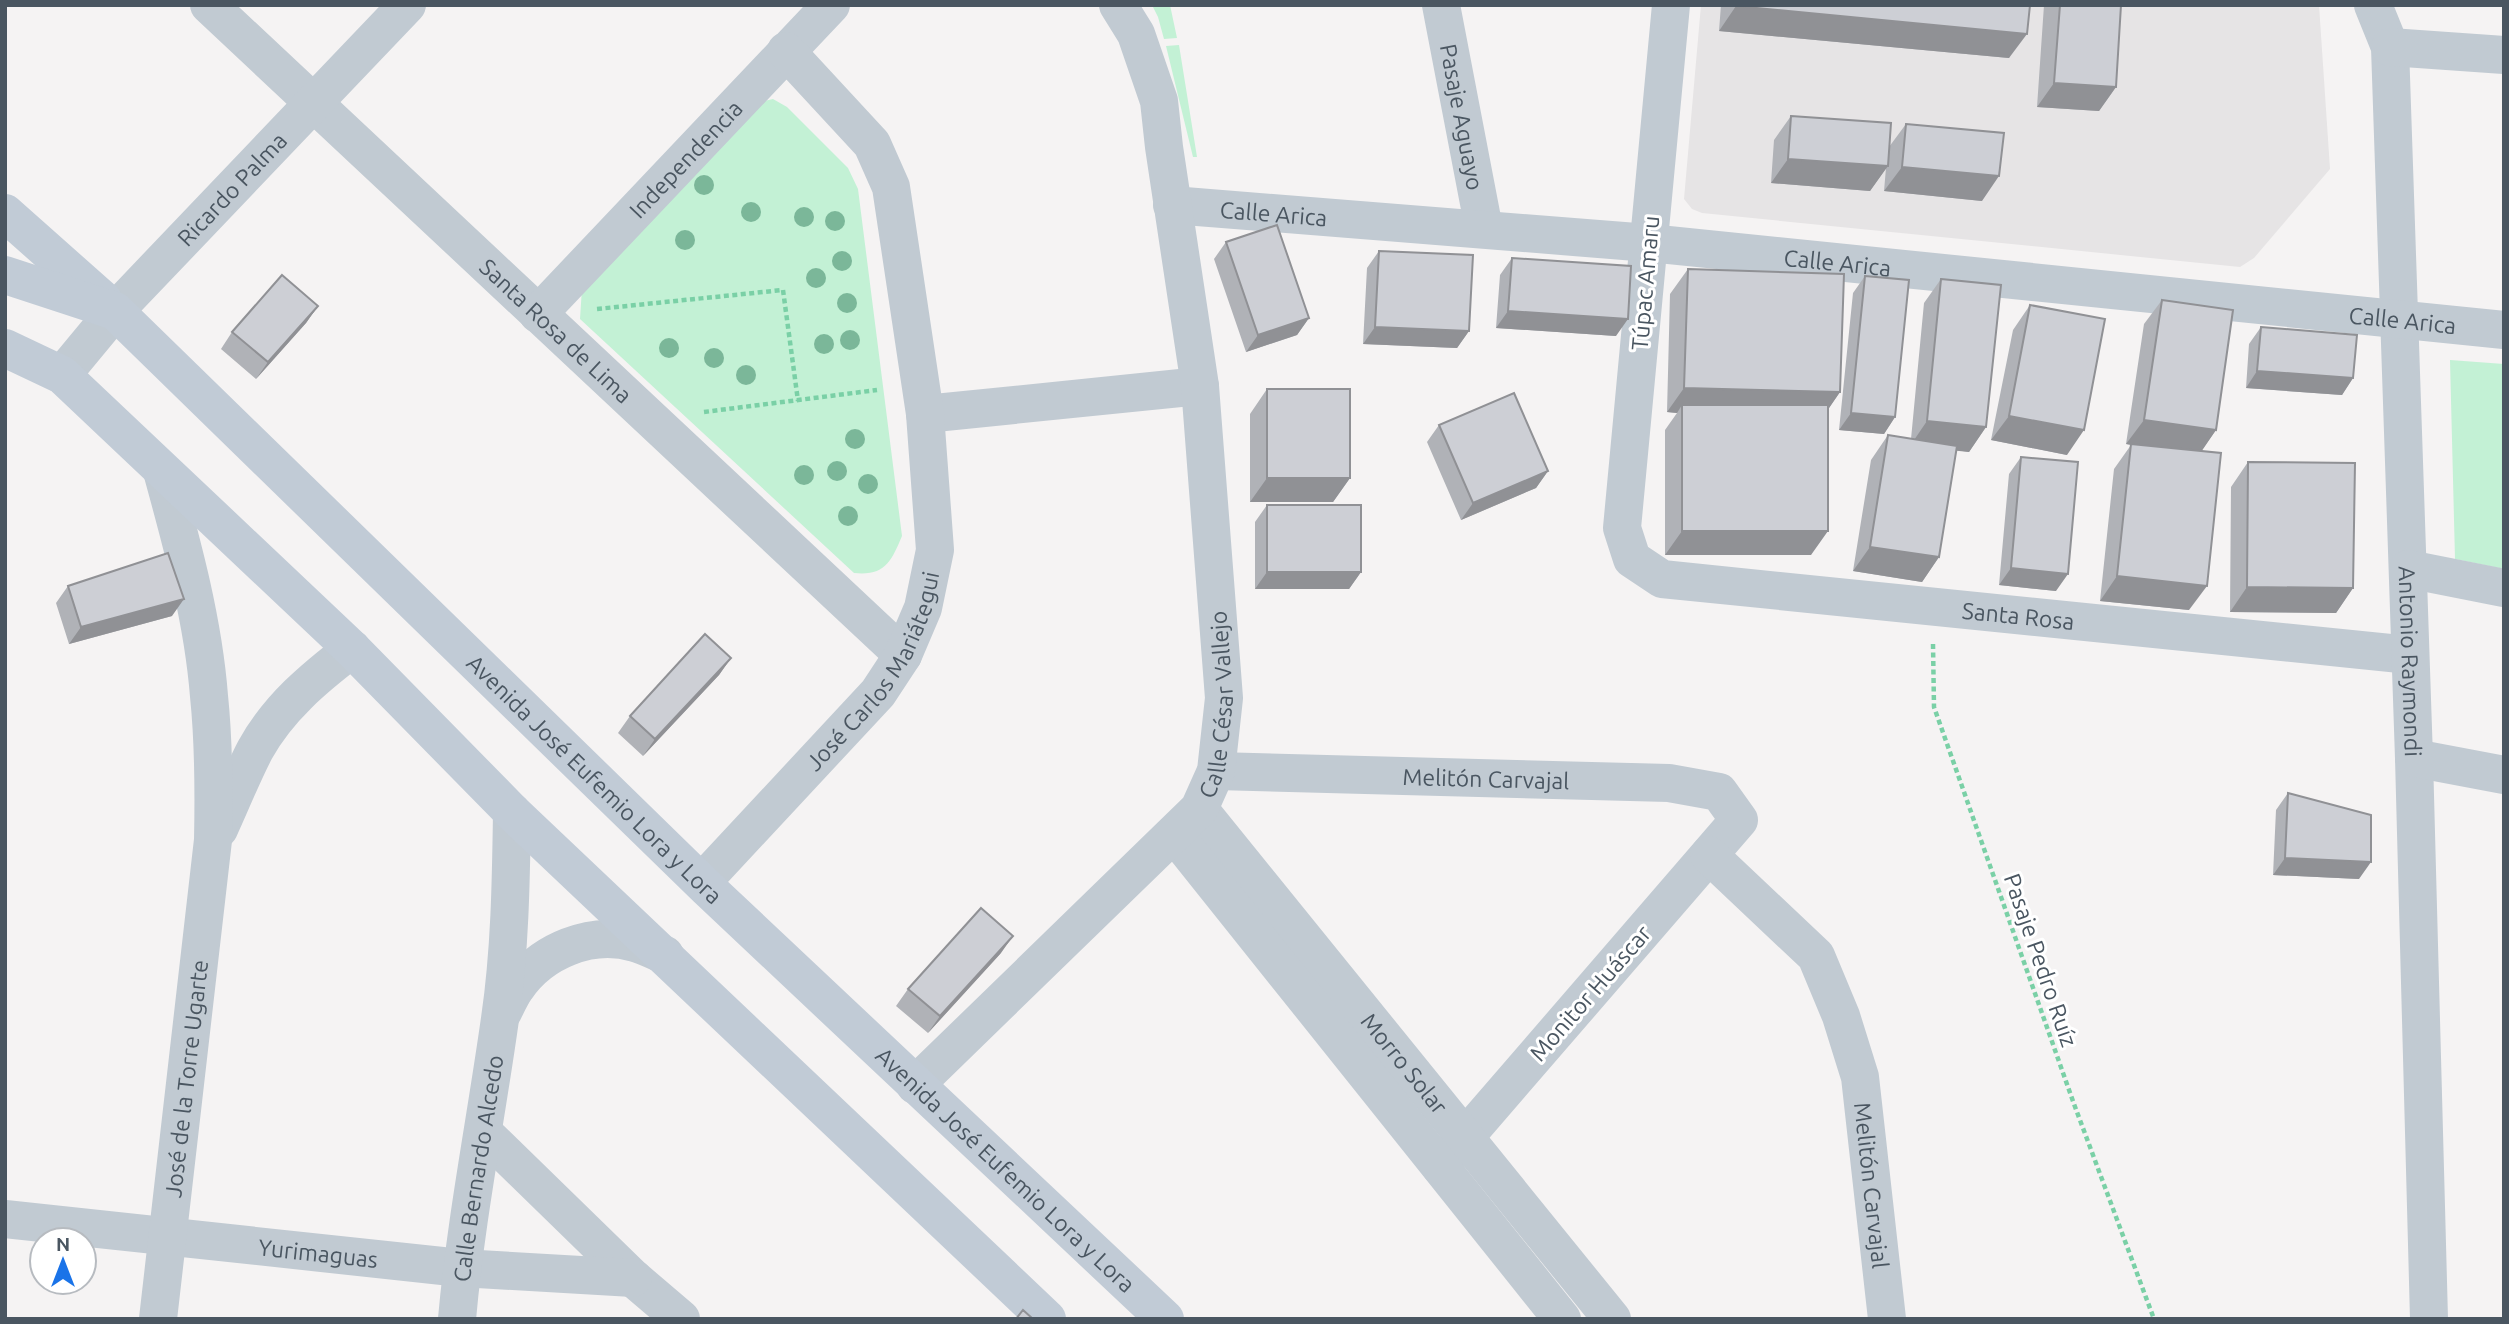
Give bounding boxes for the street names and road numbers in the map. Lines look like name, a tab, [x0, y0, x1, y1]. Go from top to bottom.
street label: Pasaje Aguayo	[1436, 42, 1489, 192]
street label: Independencia	[624, 95, 747, 222]
street label: Ricardo Palma	[172, 127, 291, 250]
street label: Calle Arica	[1219, 196, 1328, 230]
street label: Túpac Amaru	[1627, 215, 1663, 351]
street label: Calle Arica	[1783, 244, 1892, 280]
street label: Santa Rosa de Lima	[475, 253, 637, 407]
street label: Calle Arica	[2348, 302, 2457, 338]
street label: Antonio Raymondi	[2395, 566, 2426, 757]
street label: José Carlos Mariátegui	[801, 569, 943, 775]
street label: Santa Rosa	[1961, 597, 2076, 633]
street label: Calle César Vallejo	[1193, 610, 1237, 802]
street label: Avenida José Eufemio Lora y Lora	[463, 649, 727, 908]
street label: Melitón Carvajal	[1402, 763, 1570, 793]
street label: Pasaje Pedro Ruíz	[2000, 870, 2082, 1050]
street label: Monitor Huáscar	[1525, 920, 1656, 1066]
street label: José de la Torre Ugarte	[160, 958, 212, 1199]
street label: Morro Solar	[1357, 1008, 1453, 1119]
street label: Avenida José Eufemio Lora y Lora	[872, 1042, 1140, 1297]
street label: Calle Bernardo Alcedo	[448, 1053, 507, 1283]
street label: Melitón Carvajal	[1850, 1101, 1894, 1270]
street label: Yurimaguas	[257, 1234, 379, 1272]

